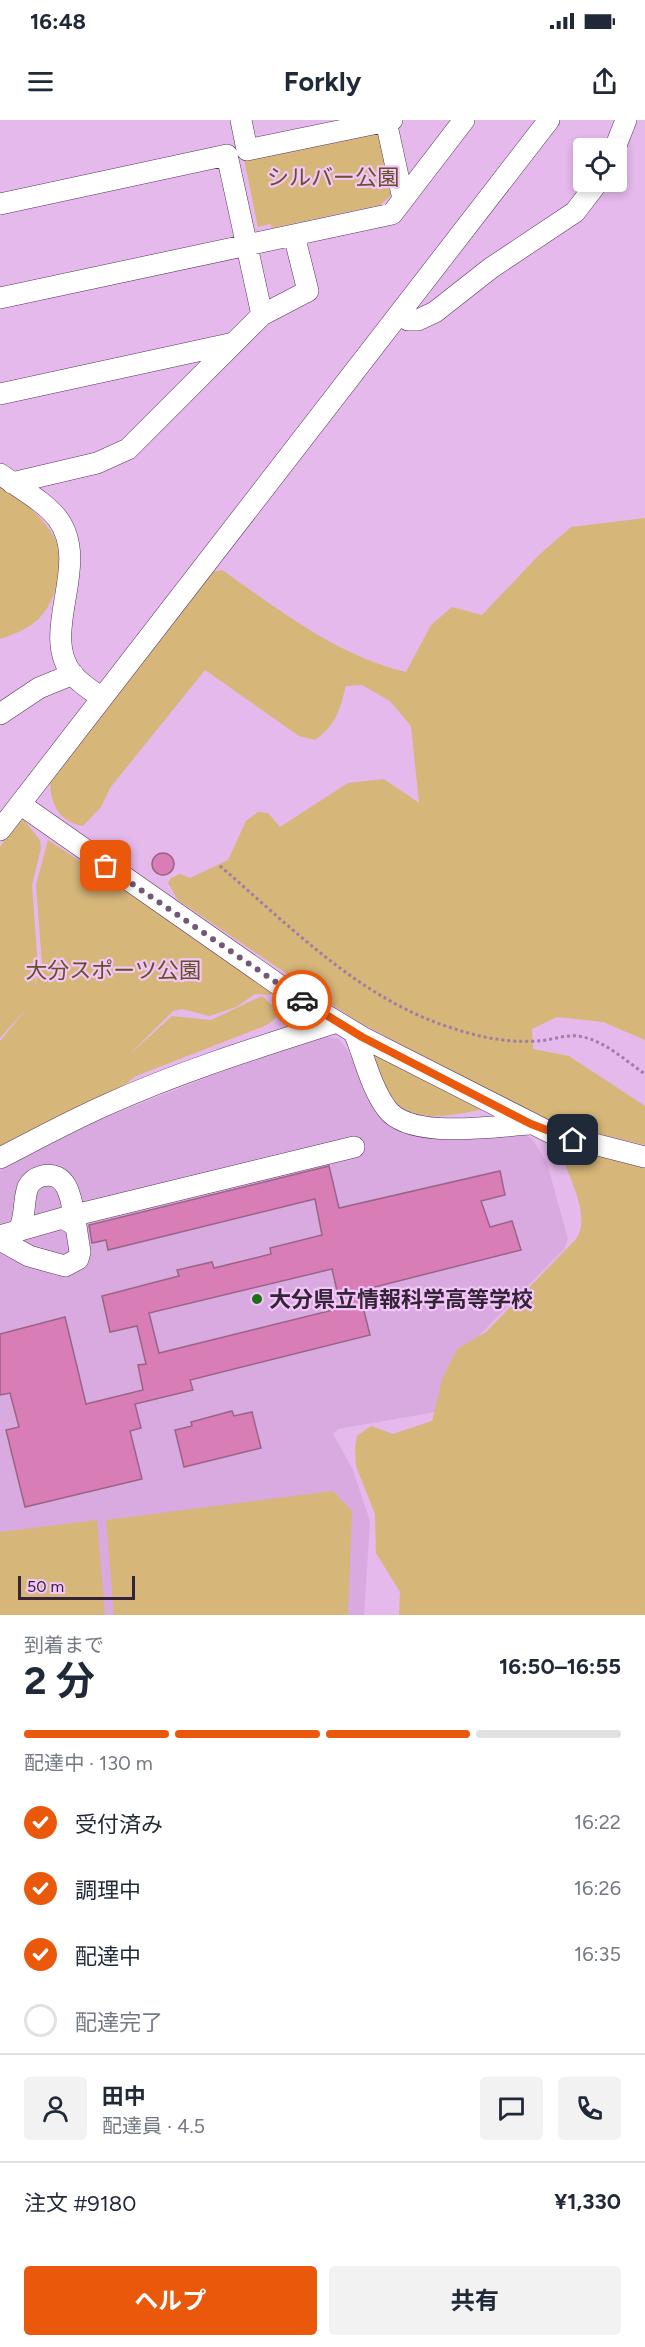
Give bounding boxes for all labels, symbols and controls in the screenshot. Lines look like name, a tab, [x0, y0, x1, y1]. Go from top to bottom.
text: 16:48	[30, 8, 86, 35]
icon: menu	[24, 65, 57, 98]
text: Forkly	[284, 65, 361, 98]
icon: share	[588, 65, 621, 98]
map controls	[573, 138, 627, 192]
button: locate	[573, 138, 627, 192]
park label: シルバー公園	[267, 164, 399, 191]
pin	[80, 840, 131, 891]
icon: bag	[89, 849, 122, 882]
park label: 大分スポーツ公園	[25, 957, 201, 984]
courier	[272, 970, 332, 1030]
icon: car	[286, 984, 319, 1017]
pin	[547, 1114, 598, 1165]
icon: home	[556, 1123, 589, 1156]
place label: 大分県立情報科学高等学校	[269, 1286, 533, 1313]
marker: 大分県立情報科学高等学校	[250, 1292, 264, 1306]
scale bar	[18, 1573, 135, 1600]
text: 50 m	[27, 1577, 64, 1596]
text: 到着まで	[24, 1633, 104, 1657]
text: 16:50–16:55	[499, 1653, 621, 1680]
text: 2 分	[24, 1657, 95, 1704]
text: 配達中 · 130 m	[24, 1751, 153, 1775]
icon: check	[24, 1806, 57, 1839]
text: 16:22	[574, 1810, 621, 1834]
text: 受付済み	[75, 1811, 163, 1838]
icon: check	[24, 1872, 57, 1905]
text: 16:26	[574, 1876, 621, 1900]
text: 調理中	[75, 1877, 141, 1904]
icon: check	[24, 1938, 57, 1971]
text: 16:35	[574, 1942, 621, 1966]
text: 配達中	[75, 1943, 141, 1970]
text: 配達完了	[75, 2009, 163, 2036]
button: person	[24, 2077, 87, 2140]
button: chat	[480, 2077, 543, 2140]
button: phone	[558, 2077, 621, 2140]
text: 田中	[102, 2083, 146, 2110]
text: 配達員 · 4.5	[102, 2114, 205, 2138]
text: ¥1,330	[554, 2188, 621, 2215]
text: 注文 #9180	[24, 2190, 136, 2217]
button: ヘルプ	[24, 2266, 317, 2335]
button: 共有	[329, 2266, 621, 2335]

